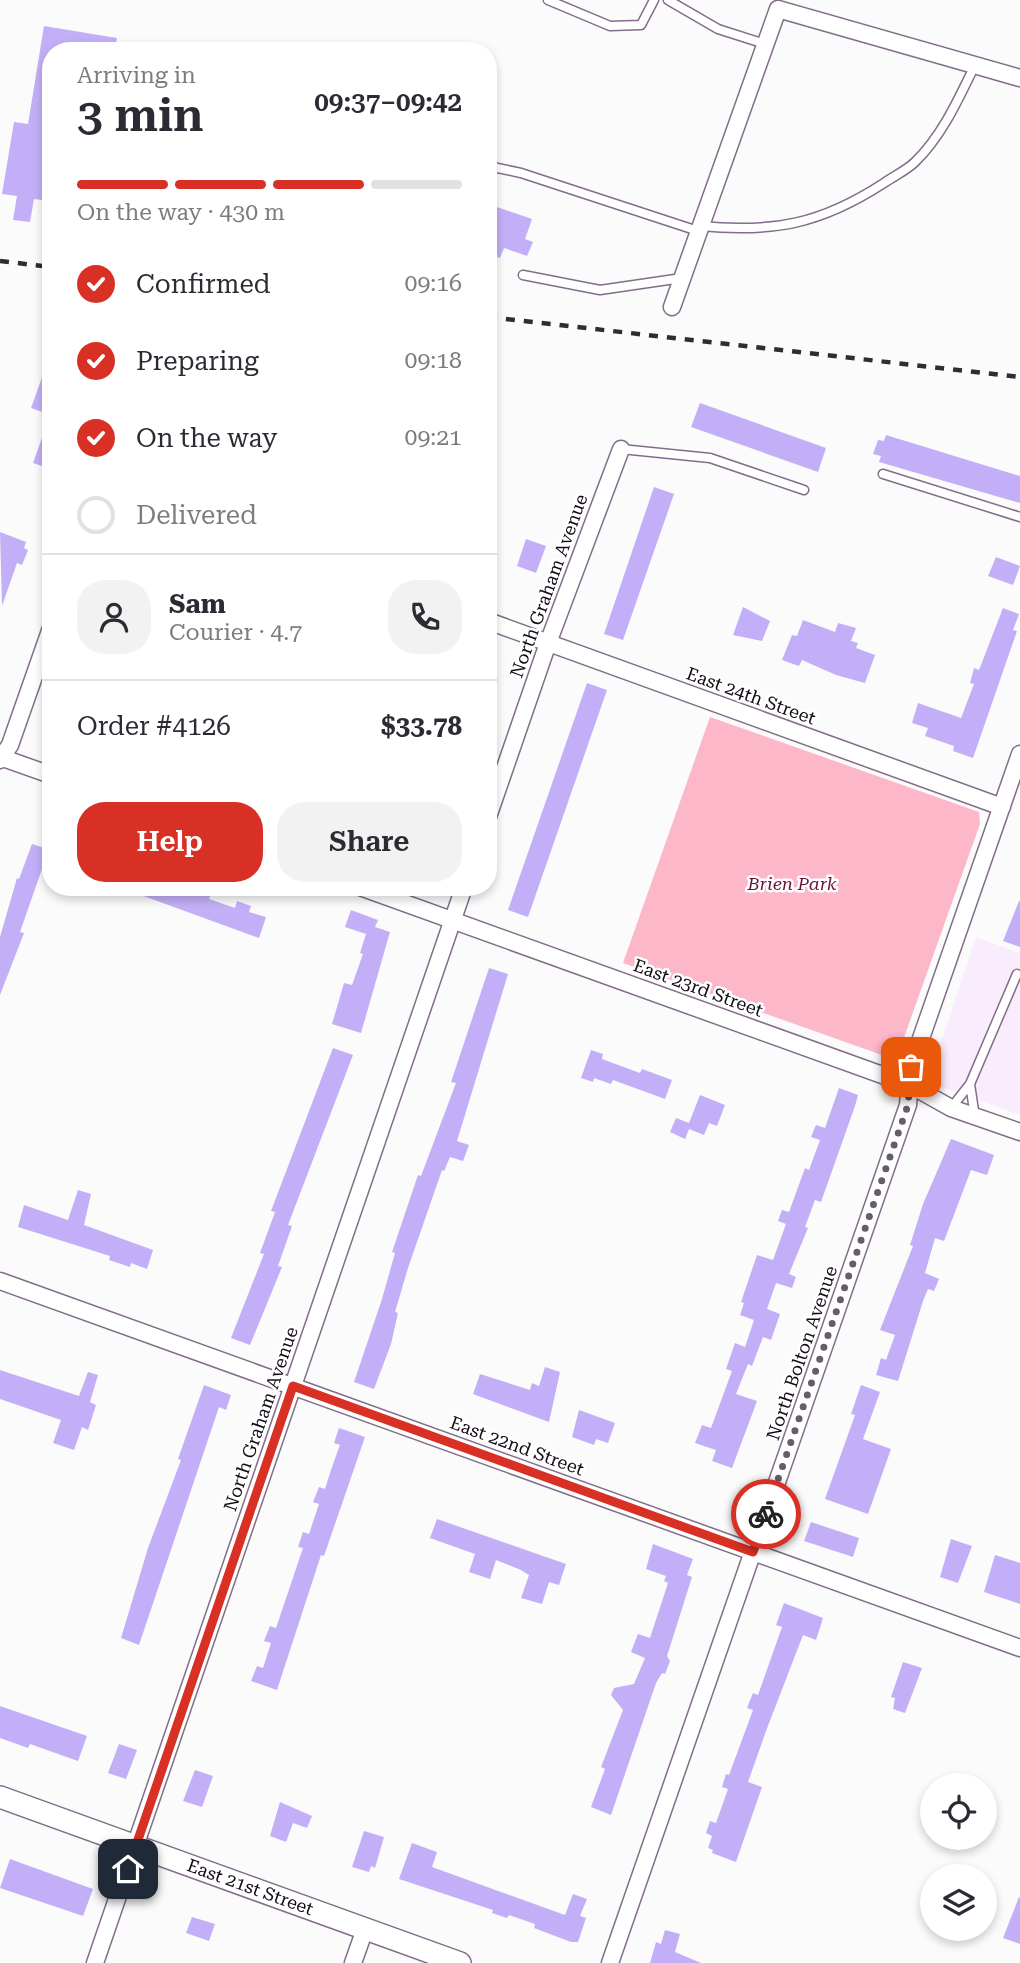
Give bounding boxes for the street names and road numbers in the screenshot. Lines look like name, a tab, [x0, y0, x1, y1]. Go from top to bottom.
street label: North Graham Avenue	[506, 491, 592, 680]
street label: East 24th Street	[684, 662, 819, 729]
street label: East 23rd Street	[631, 954, 766, 1021]
street label: North Bolton Avenue	[762, 1263, 841, 1443]
street label: North Graham Avenue	[219, 1324, 302, 1514]
street label: East 22nd Street	[447, 1412, 587, 1480]
street label: East 21st Street	[184, 1854, 317, 1919]

